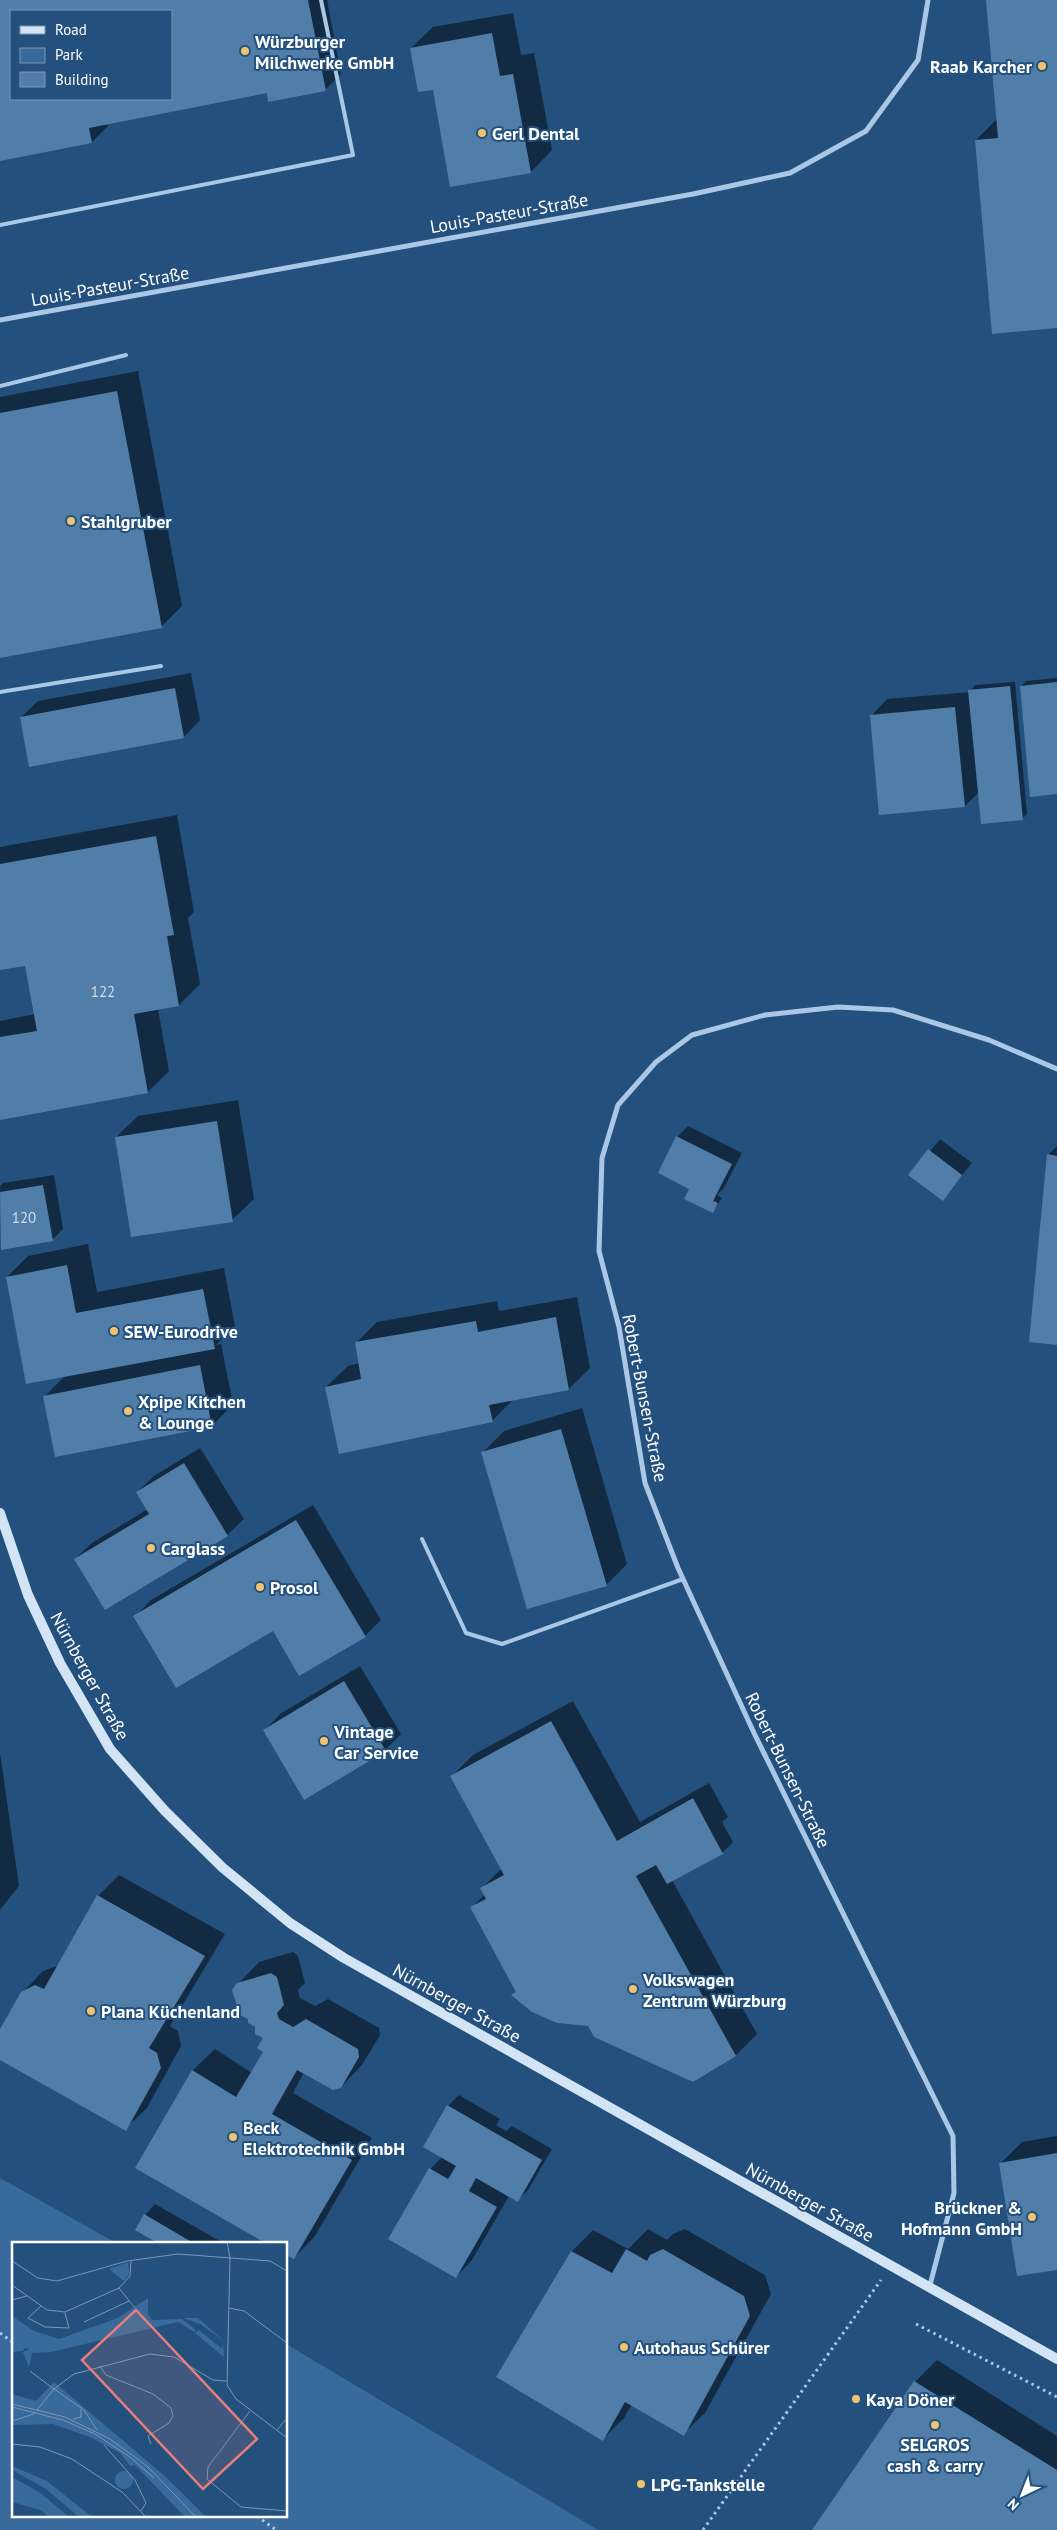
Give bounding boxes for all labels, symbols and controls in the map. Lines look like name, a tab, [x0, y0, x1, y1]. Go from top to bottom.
legend	[10, 10, 172, 100]
text: Road	[55, 20, 87, 39]
place label: Würzburger Milchwerke GmbH	[255, 30, 394, 74]
text: Park	[55, 45, 83, 64]
marker: Würzburger Milchwerke GmbH	[239, 45, 251, 57]
place label: Raab Karcher	[930, 55, 1033, 78]
marker: Raab Karcher	[1036, 60, 1048, 72]
text: Building	[55, 70, 109, 89]
place label: Gerl Dental	[492, 122, 580, 145]
marker: Gerl Dental	[476, 127, 488, 139]
street label: Louis-Pasteur-Straße	[428, 188, 590, 238]
street label: Louis-Pasteur-Straße	[29, 261, 191, 311]
place label: Stahlgruber	[81, 510, 172, 533]
marker: Stahlgruber	[65, 515, 77, 527]
house number: 122	[91, 982, 115, 1001]
house number: 120	[12, 1208, 36, 1227]
street label: Robert-Bunsen-Straße	[617, 1312, 673, 1484]
place label: SEW-Eurodrive	[124, 1320, 238, 1343]
marker: SEW-Eurodrive	[108, 1325, 120, 1337]
place label: Xpipe Kitchen & Lounge	[138, 1390, 246, 1434]
marker: Xpipe Kitchen & Lounge	[122, 1405, 134, 1417]
place label: Carglass	[161, 1537, 226, 1560]
marker: Carglass	[145, 1542, 157, 1554]
place label: Prosol	[270, 1576, 319, 1599]
marker: Prosol	[254, 1581, 266, 1593]
street label: Nürnberger Straße	[45, 1608, 135, 1744]
street label: Robert-Bunsen-Straße	[740, 1688, 836, 1852]
place label: Vintage Car Service	[333, 1720, 419, 1764]
marker: Vintage Car Service	[318, 1735, 330, 1747]
street label: Nürnberger Straße	[389, 1958, 525, 2048]
place label: Volkswagen Zentrum Würzburg	[642, 1968, 786, 2012]
marker: Volkswagen Zentrum Würzburg	[627, 1983, 639, 1995]
place label: Plana Küchenland	[101, 2000, 240, 2023]
marker: Plana Küchenland	[85, 2005, 97, 2017]
place label: Beck Elektrotechnik GmbH	[243, 2116, 405, 2160]
marker: Beck Elektrotechnik GmbH	[227, 2131, 239, 2143]
street label: Nürnberger Straße	[742, 2157, 878, 2247]
place label: Brückner & Hofmann GmbH	[901, 2196, 1022, 2240]
marker: Brückner & Hofmann GmbH	[1026, 2211, 1038, 2223]
inset map	[12, 2242, 288, 2518]
place label: Autohaus Schürer	[634, 2336, 770, 2359]
marker: Autohaus Schürer	[618, 2341, 630, 2353]
place label: Kaya Döner	[866, 2388, 955, 2411]
marker: Kaya Döner	[850, 2393, 862, 2405]
marker: SELGROS cash & carry	[929, 2419, 941, 2431]
place label: SELGROS cash & carry	[887, 2433, 983, 2477]
north arrow	[997, 2470, 1047, 2520]
place label: LPG-Tankstelle	[651, 2473, 765, 2496]
marker: LPG-Tankstelle	[635, 2478, 647, 2490]
text: N	[1004, 2495, 1023, 2514]

